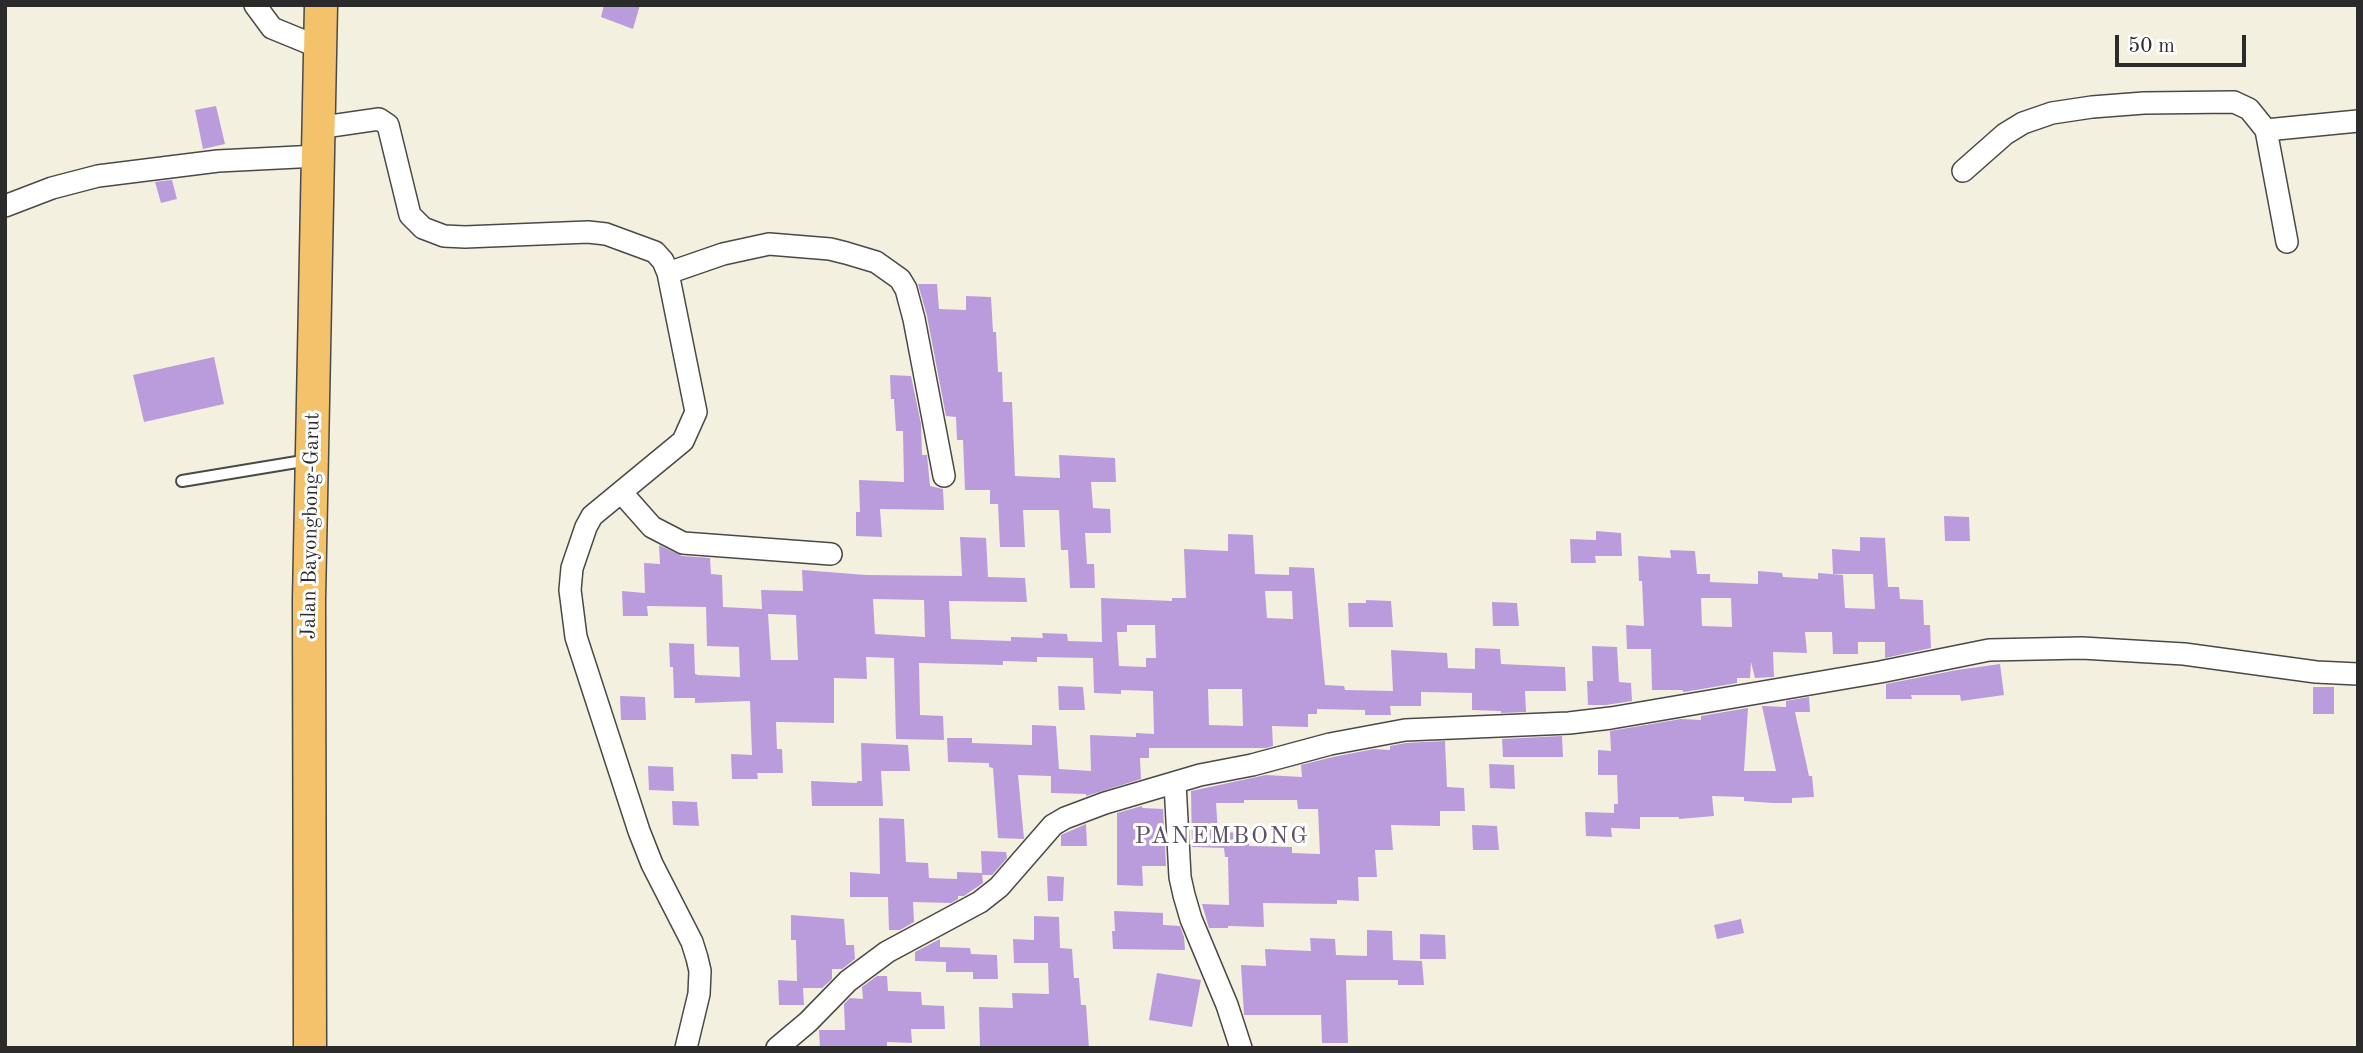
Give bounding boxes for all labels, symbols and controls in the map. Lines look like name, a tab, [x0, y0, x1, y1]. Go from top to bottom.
scale bar	[2118, 21, 2249, 65]
text: 50 m	[2128, 36, 2175, 57]
street label: Jalan Bayongbong-Garut	[296, 412, 326, 640]
district label: PANEMBONG	[1136, 823, 1308, 851]

